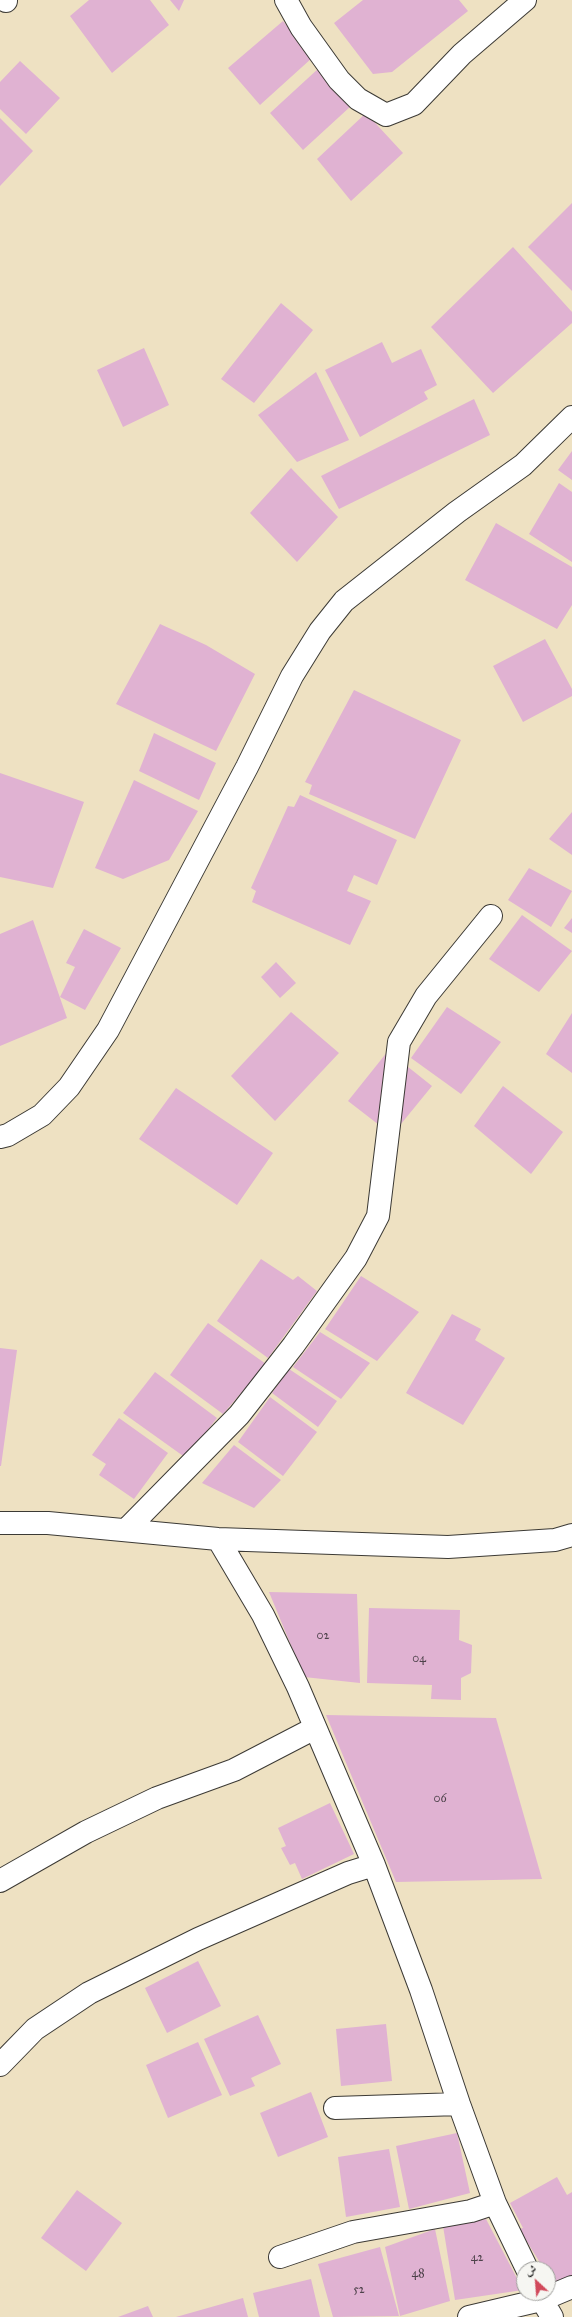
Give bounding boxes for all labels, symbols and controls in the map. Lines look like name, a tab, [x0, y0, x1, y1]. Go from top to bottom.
house number: 02	[317, 1629, 329, 1643]
house number: 04	[412, 1652, 426, 1666]
house number: 06	[433, 1792, 447, 1806]
house number: 42	[471, 2251, 483, 2265]
north arrow	[516, 2261, 556, 2301]
text: ش	[523, 2262, 539, 2279]
house number: 48	[411, 2267, 425, 2281]
house number: 52	[353, 2283, 365, 2297]

